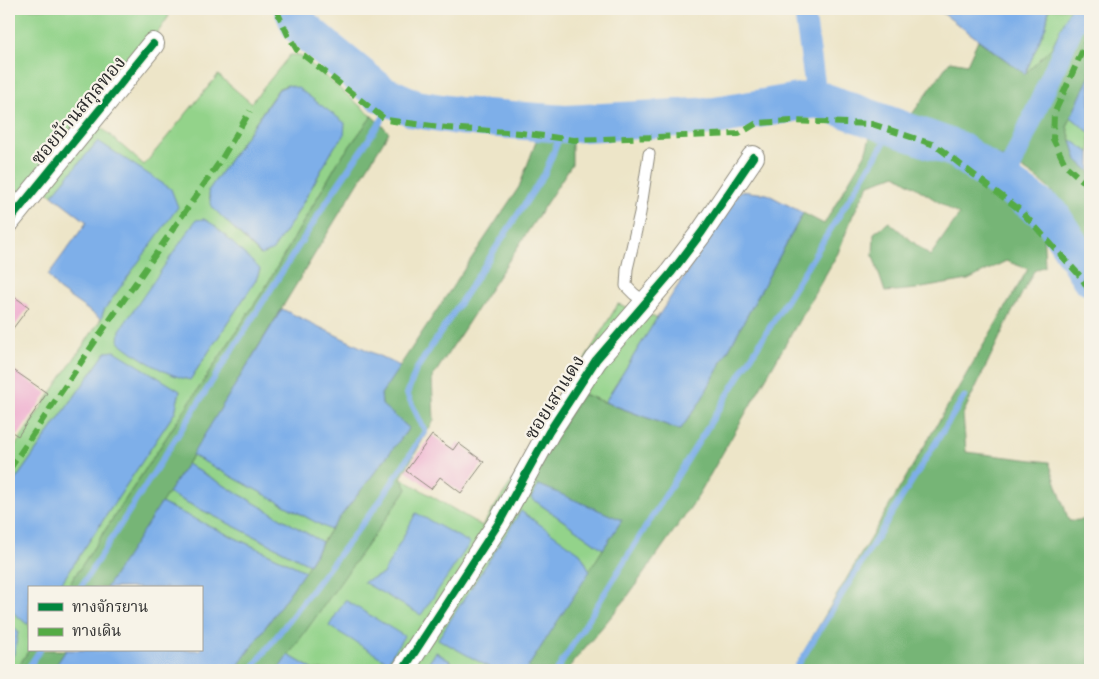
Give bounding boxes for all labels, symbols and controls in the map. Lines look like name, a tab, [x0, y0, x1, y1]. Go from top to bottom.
street label: ซอยบ้านสกุลทอง	[26, 51, 131, 170]
street label: ซอยเสาแดง	[519, 350, 589, 444]
legend	[28, 586, 202, 652]
text: ทางจักรยาน	[72, 598, 148, 616]
text: ทางเดิน	[72, 622, 121, 640]

